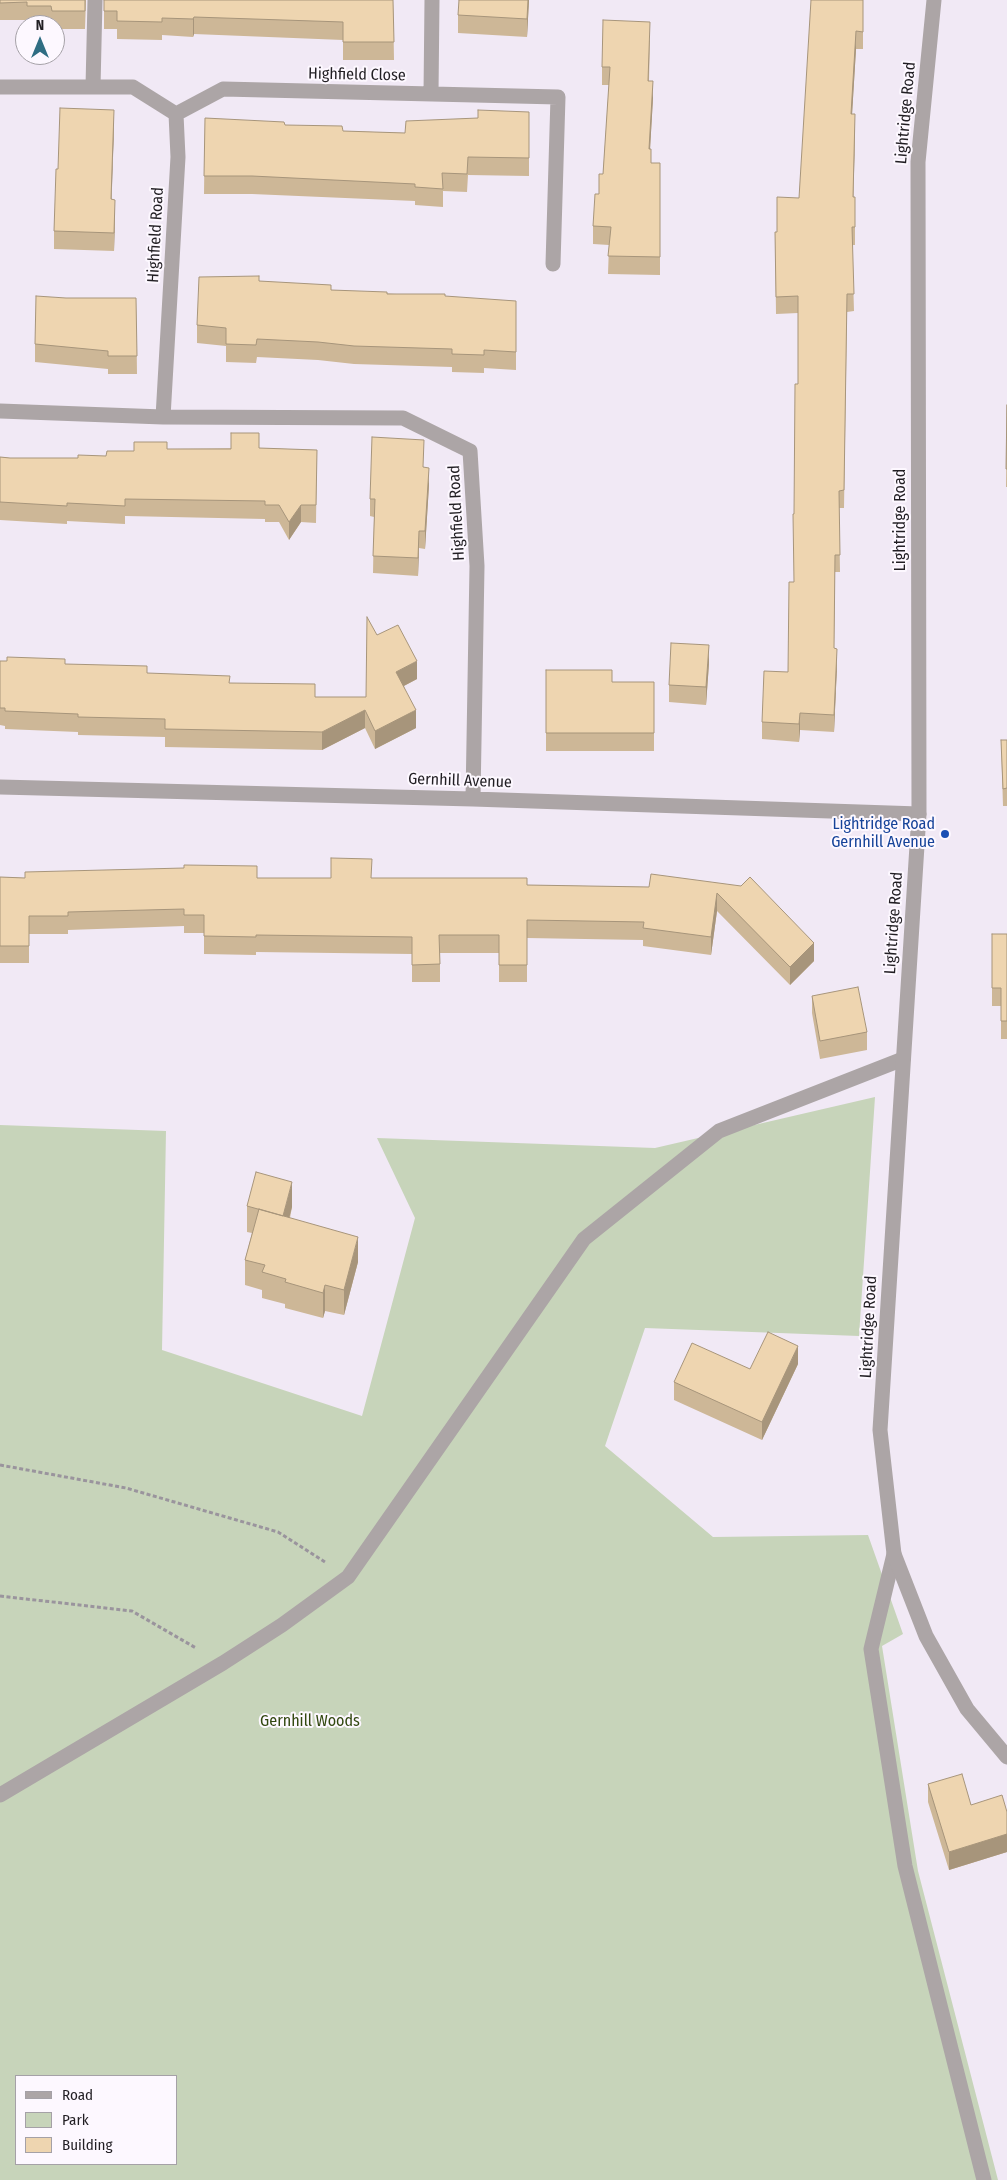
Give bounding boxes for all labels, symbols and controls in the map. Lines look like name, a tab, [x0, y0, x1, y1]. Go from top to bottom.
north arrow	[15, 15, 65, 65]
text: N	[36, 17, 44, 34]
street label: Lightridge Road	[892, 61, 920, 165]
street label: Highfield Close	[308, 65, 406, 85]
street label: Highfield Road	[144, 187, 168, 283]
street label: Highfield Road	[445, 465, 469, 561]
street label: Lightridge Road	[891, 469, 911, 571]
street label: Gernhill Avenue	[408, 770, 512, 792]
place label: Lightridge Road Gernhill Avenue	[831, 815, 935, 853]
marker: Lightridge Road Gernhill Avenue	[939, 828, 951, 840]
street label: Lightridge Road	[881, 871, 907, 975]
street label: Lightridge Road	[857, 1275, 881, 1379]
park label: Gernhill Woods	[260, 1712, 360, 1732]
legend	[15, 2075, 178, 2165]
text: Road	[62, 2086, 93, 2104]
text: Park	[62, 2111, 89, 2129]
text: Building	[62, 2136, 113, 2154]

